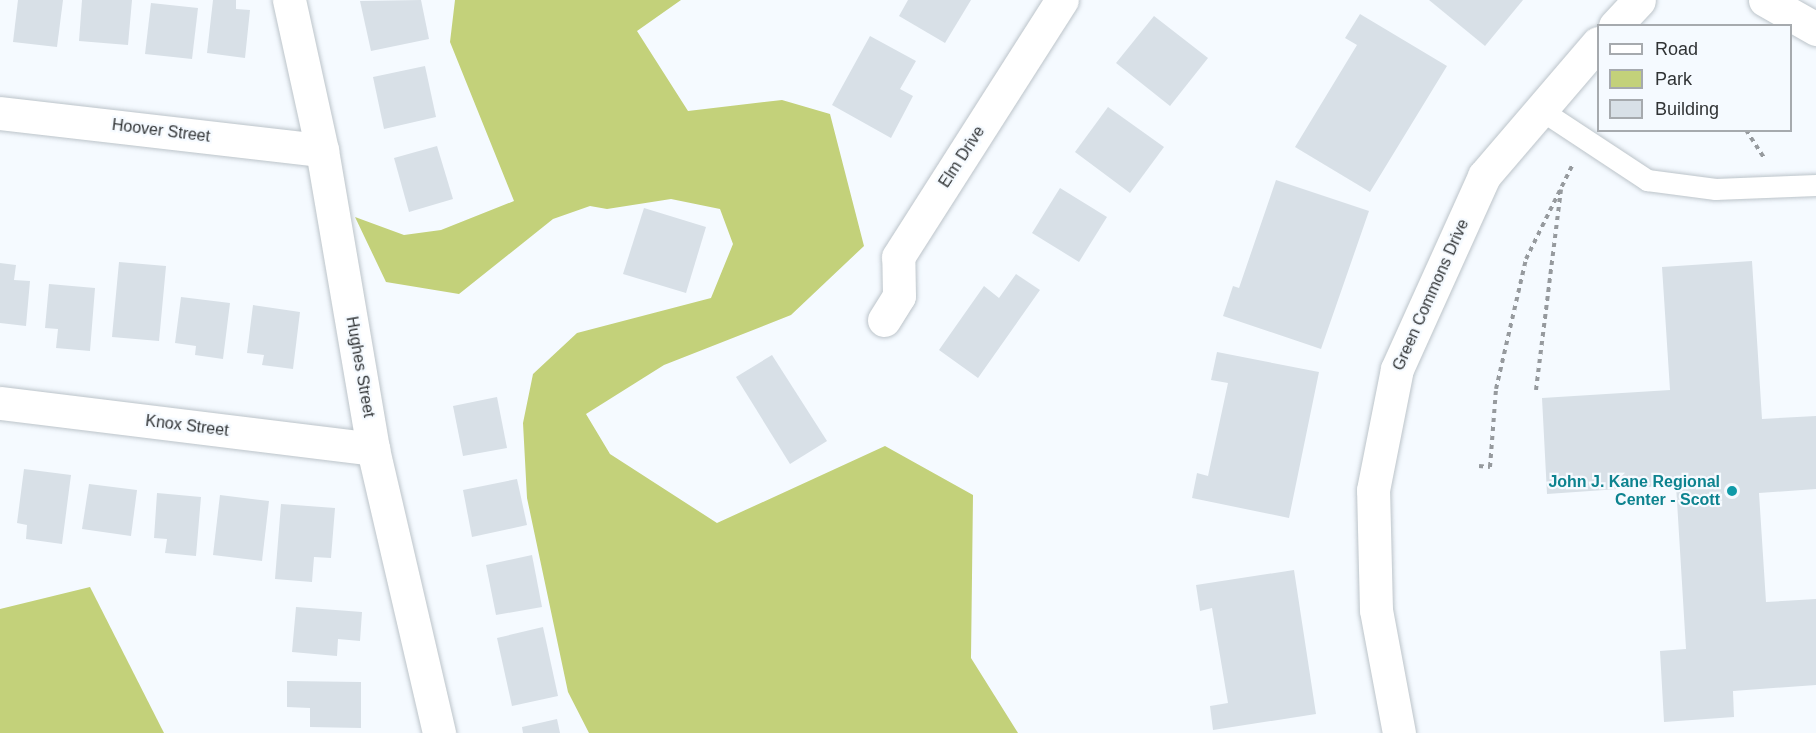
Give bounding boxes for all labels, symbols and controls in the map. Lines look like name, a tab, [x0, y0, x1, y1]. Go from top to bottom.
legend	[1597, 24, 1792, 132]
text: Road	[1655, 39, 1698, 59]
text: Park	[1655, 69, 1692, 89]
text: Building	[1655, 99, 1719, 119]
street label: Hoover Street	[111, 115, 211, 147]
street label: Elm Drive	[935, 123, 989, 191]
street label: Green Commons Drive	[1389, 216, 1473, 374]
street label: Hughes Street	[342, 315, 378, 419]
street label: Knox Street	[144, 411, 230, 441]
place label: John J. Kane Regional Center - Scott	[1548, 472, 1720, 510]
marker: John J. Kane Regional Center - Scott	[1725, 484, 1739, 498]

